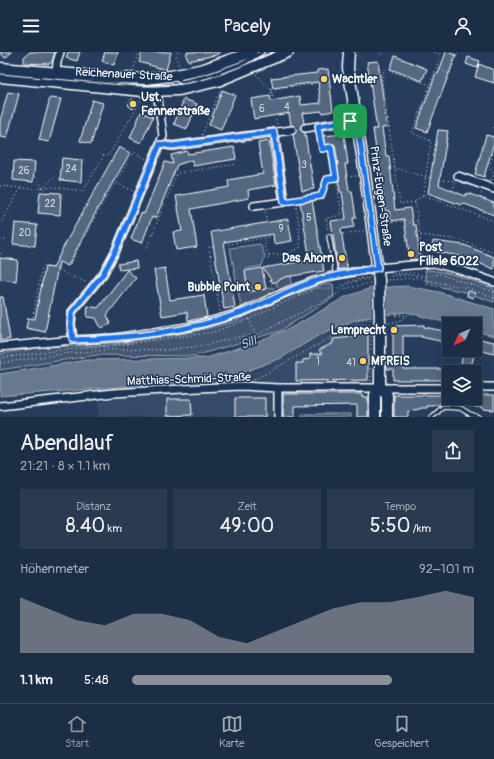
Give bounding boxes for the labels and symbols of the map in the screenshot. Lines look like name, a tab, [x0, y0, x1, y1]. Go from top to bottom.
street label: Reichenauer Straße	[75, 64, 173, 85]
place label: Wachtler	[332, 72, 378, 87]
marker: Wachtler	[319, 74, 329, 84]
place label: Ust. Fennerstraße	[141, 90, 211, 119]
marker: Ust. Fennerstraße	[128, 99, 138, 109]
house number: 4	[284, 101, 290, 113]
house number: 6	[259, 103, 265, 115]
pin	[333, 104, 367, 138]
street label: Prinz-Eugen-Straße	[366, 145, 395, 247]
house number: 3	[301, 159, 307, 171]
house number: 24	[65, 163, 77, 175]
house number: 26	[18, 165, 30, 177]
house number: 22	[44, 198, 56, 210]
house number: 5	[306, 212, 312, 224]
house number: 9	[278, 223, 284, 235]
house number: 20	[19, 227, 31, 239]
place label: Post Filiale 6022	[419, 240, 479, 269]
marker: Post Filiale 6022	[406, 249, 416, 259]
place label: Das Ahorn	[282, 251, 334, 266]
marker: Das Ahorn	[337, 253, 347, 263]
place label: Bubble Point	[187, 280, 251, 295]
marker: Bubble Point	[253, 282, 263, 292]
north arrow	[442, 317, 482, 357]
place label: Lamprecht	[331, 323, 387, 338]
marker: Lamprecht	[389, 325, 399, 335]
water label: Sill	[238, 332, 261, 353]
place label: MPREIS	[371, 354, 410, 369]
house number: 1	[316, 356, 320, 368]
marker: MPREIS	[358, 356, 368, 366]
house number: 41	[346, 357, 356, 369]
street label: Matthias-Schmid-Straße	[127, 370, 251, 389]

